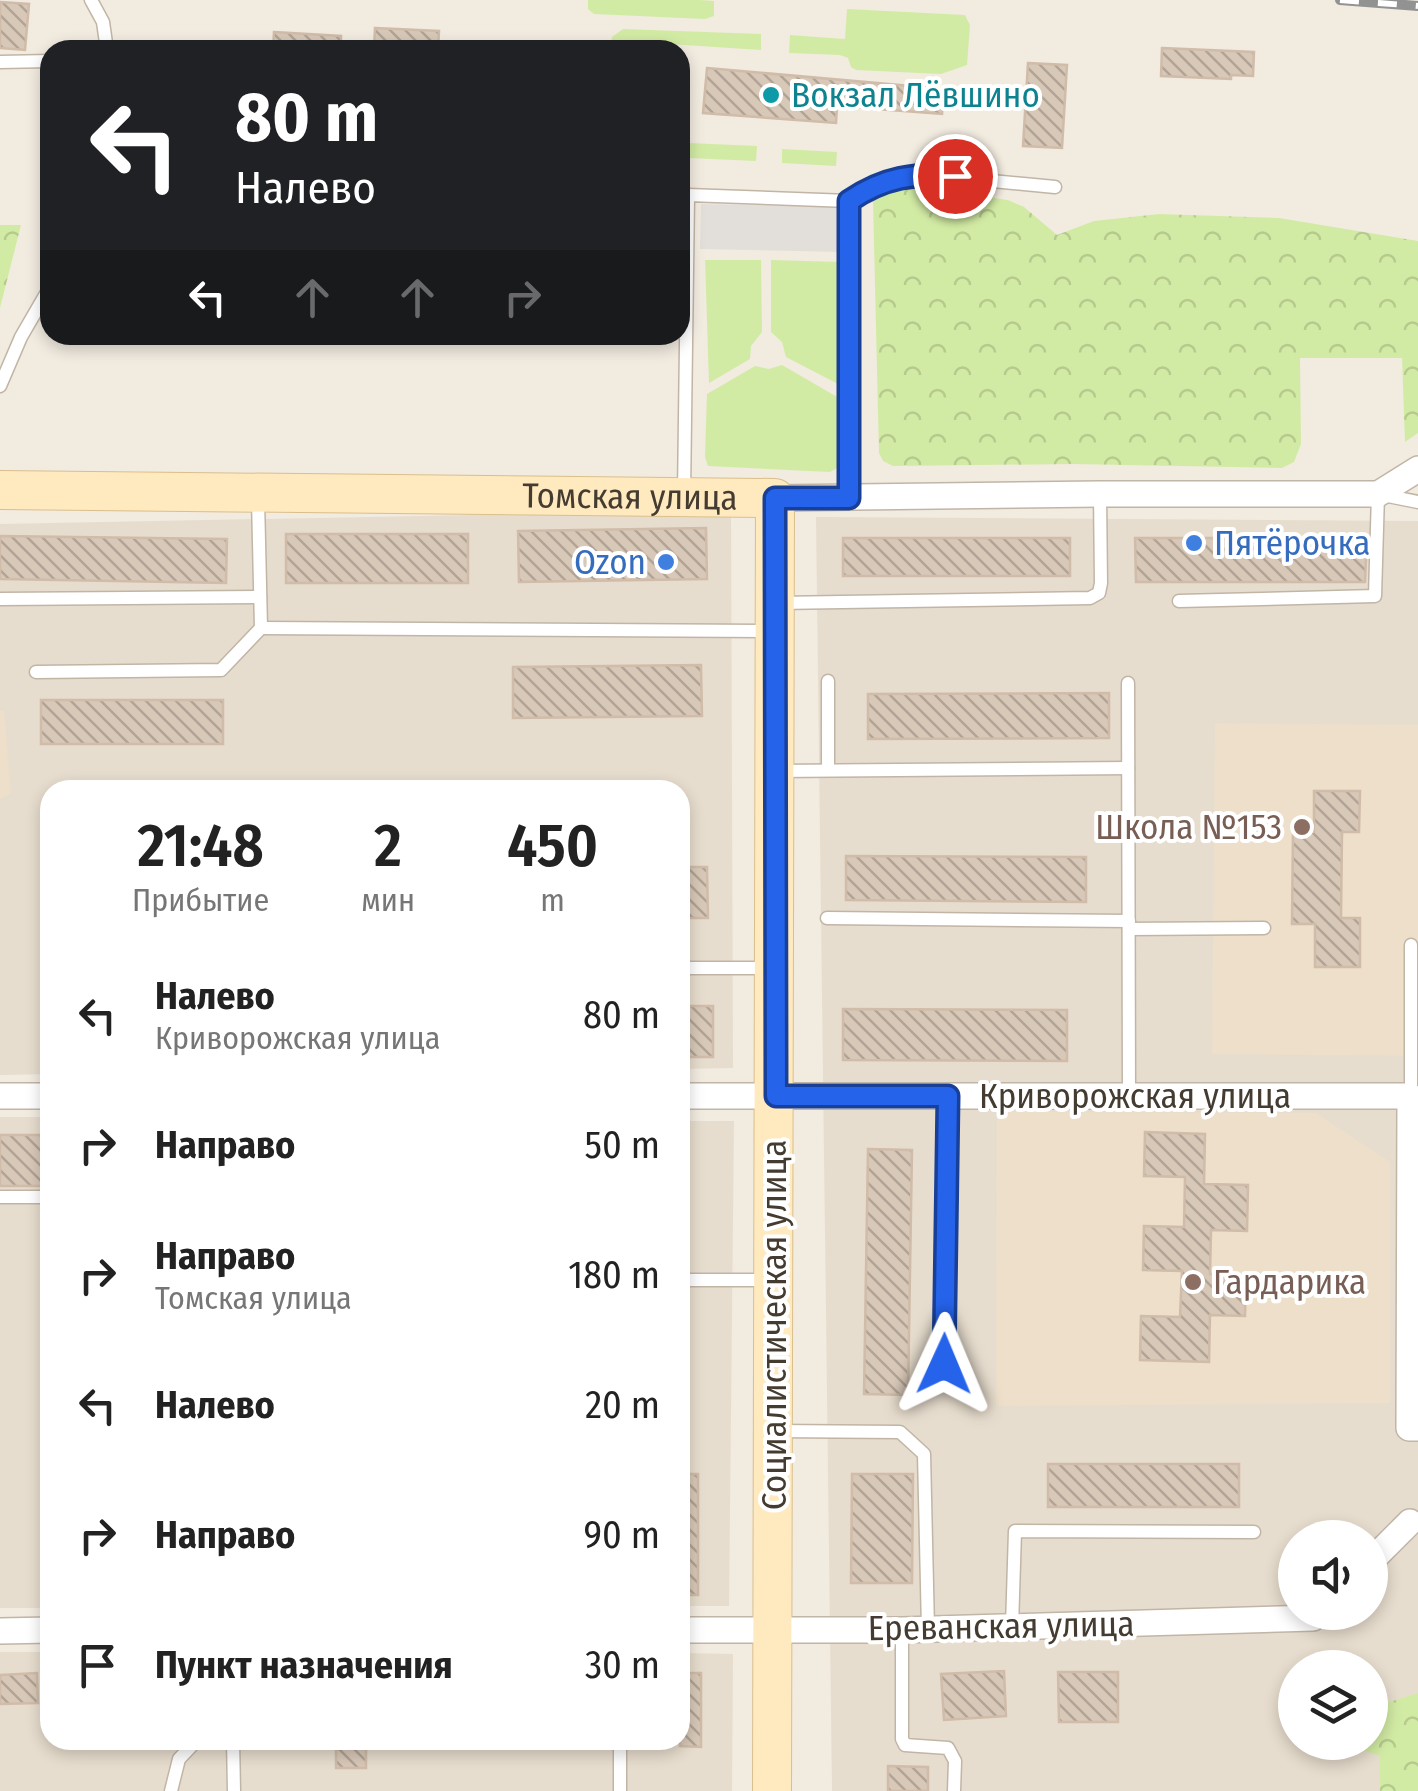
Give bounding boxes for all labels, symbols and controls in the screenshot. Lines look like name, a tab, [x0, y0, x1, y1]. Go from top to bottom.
place label: Вокзал Лёвшино	[791, 74, 1040, 116]
text: 80 m	[235, 76, 378, 160]
icon: left	[70, 80, 200, 210]
marker: Вокзал Лёвшино	[760, 84, 782, 106]
pin	[913, 134, 998, 219]
icon: arrive	[928, 149, 983, 204]
text: Налево	[235, 161, 376, 215]
icon: left	[180, 270, 235, 325]
icon: ahead	[285, 270, 340, 325]
icon: ahead	[390, 270, 445, 325]
icon: right	[495, 270, 550, 325]
street label: Томская улица	[522, 474, 738, 519]
place label: Пятёрочка	[1214, 522, 1370, 564]
marker: Пятёрочка	[1183, 532, 1205, 554]
place label: Ozon	[574, 541, 646, 583]
marker: Ozon	[655, 551, 677, 573]
place label: Школа №153	[1095, 806, 1282, 848]
text: 21:48	[137, 810, 264, 882]
text: 2	[374, 810, 402, 882]
text: 450	[507, 810, 598, 882]
marker: Школа №153	[1291, 816, 1313, 838]
text: Прибытие	[132, 881, 269, 919]
text: мин	[361, 881, 415, 919]
text: m	[540, 881, 565, 919]
text: Налево	[155, 973, 275, 1019]
icon: left	[70, 988, 125, 1043]
text: 80 m	[583, 992, 660, 1038]
text: Криворожская улица	[155, 1019, 440, 1057]
street label: Криворожская улица	[979, 1075, 1291, 1117]
icon: right	[70, 1118, 125, 1173]
text: Направо	[155, 1122, 295, 1168]
text: 50 m	[585, 1122, 660, 1168]
street label: Социалистическая улица	[753, 1140, 795, 1510]
text: Направо	[155, 1233, 295, 1279]
icon: right	[70, 1248, 125, 1303]
text: 180 m	[568, 1252, 660, 1298]
place label: Гардарика	[1213, 1261, 1366, 1303]
marker: Гардарика	[1182, 1271, 1204, 1293]
text: Томская улица	[155, 1279, 352, 1317]
position arrow	[892, 1312, 996, 1416]
icon: left	[70, 1378, 125, 1433]
text: Налево	[155, 1382, 275, 1428]
text: 20 m	[585, 1382, 660, 1428]
icon: right	[70, 1508, 125, 1563]
text: Направо	[155, 1512, 295, 1558]
text: 90 m	[584, 1512, 660, 1558]
map controls	[1278, 1520, 1388, 1760]
button: sound	[1278, 1520, 1388, 1630]
street label: Ереванская улица	[867, 1603, 1135, 1649]
icon: arrive	[70, 1638, 125, 1693]
text: Пункт назначения	[155, 1642, 453, 1688]
text: 30 m	[585, 1642, 660, 1688]
button: layers	[1278, 1650, 1388, 1760]

